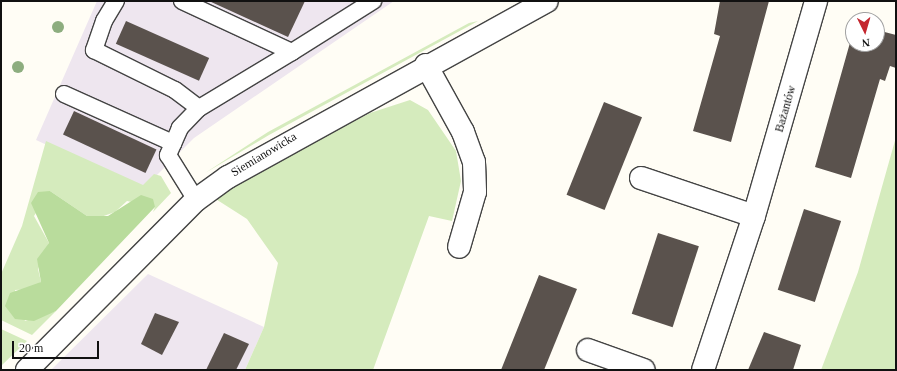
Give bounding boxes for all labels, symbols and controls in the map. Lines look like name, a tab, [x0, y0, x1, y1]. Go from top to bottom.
north arrow	[845, 12, 885, 52]
text: N	[861, 37, 870, 49]
street label: Bażantów	[772, 84, 800, 134]
street label: Siemianowicka	[229, 130, 299, 180]
scale bar	[14, 333, 101, 359]
text: 20 m	[19, 341, 43, 355]

